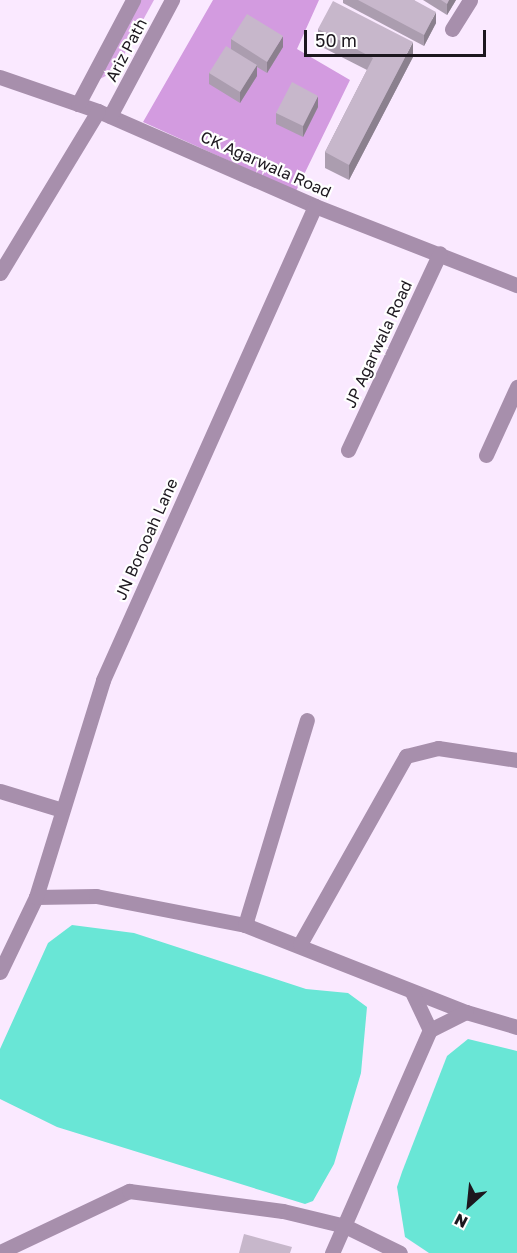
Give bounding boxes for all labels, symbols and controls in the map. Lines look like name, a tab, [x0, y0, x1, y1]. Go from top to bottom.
street label: Ariz Path	[101, 15, 151, 85]
scale bar	[307, 18, 488, 56]
text: 50 m	[315, 29, 357, 51]
street label: CK Agarwala Road	[198, 127, 334, 201]
street label: JP Agarwala Road	[340, 277, 416, 411]
street label: JN Borooah Lane	[111, 475, 181, 603]
north arrow	[439, 1175, 499, 1235]
text: N	[451, 1209, 471, 1233]

